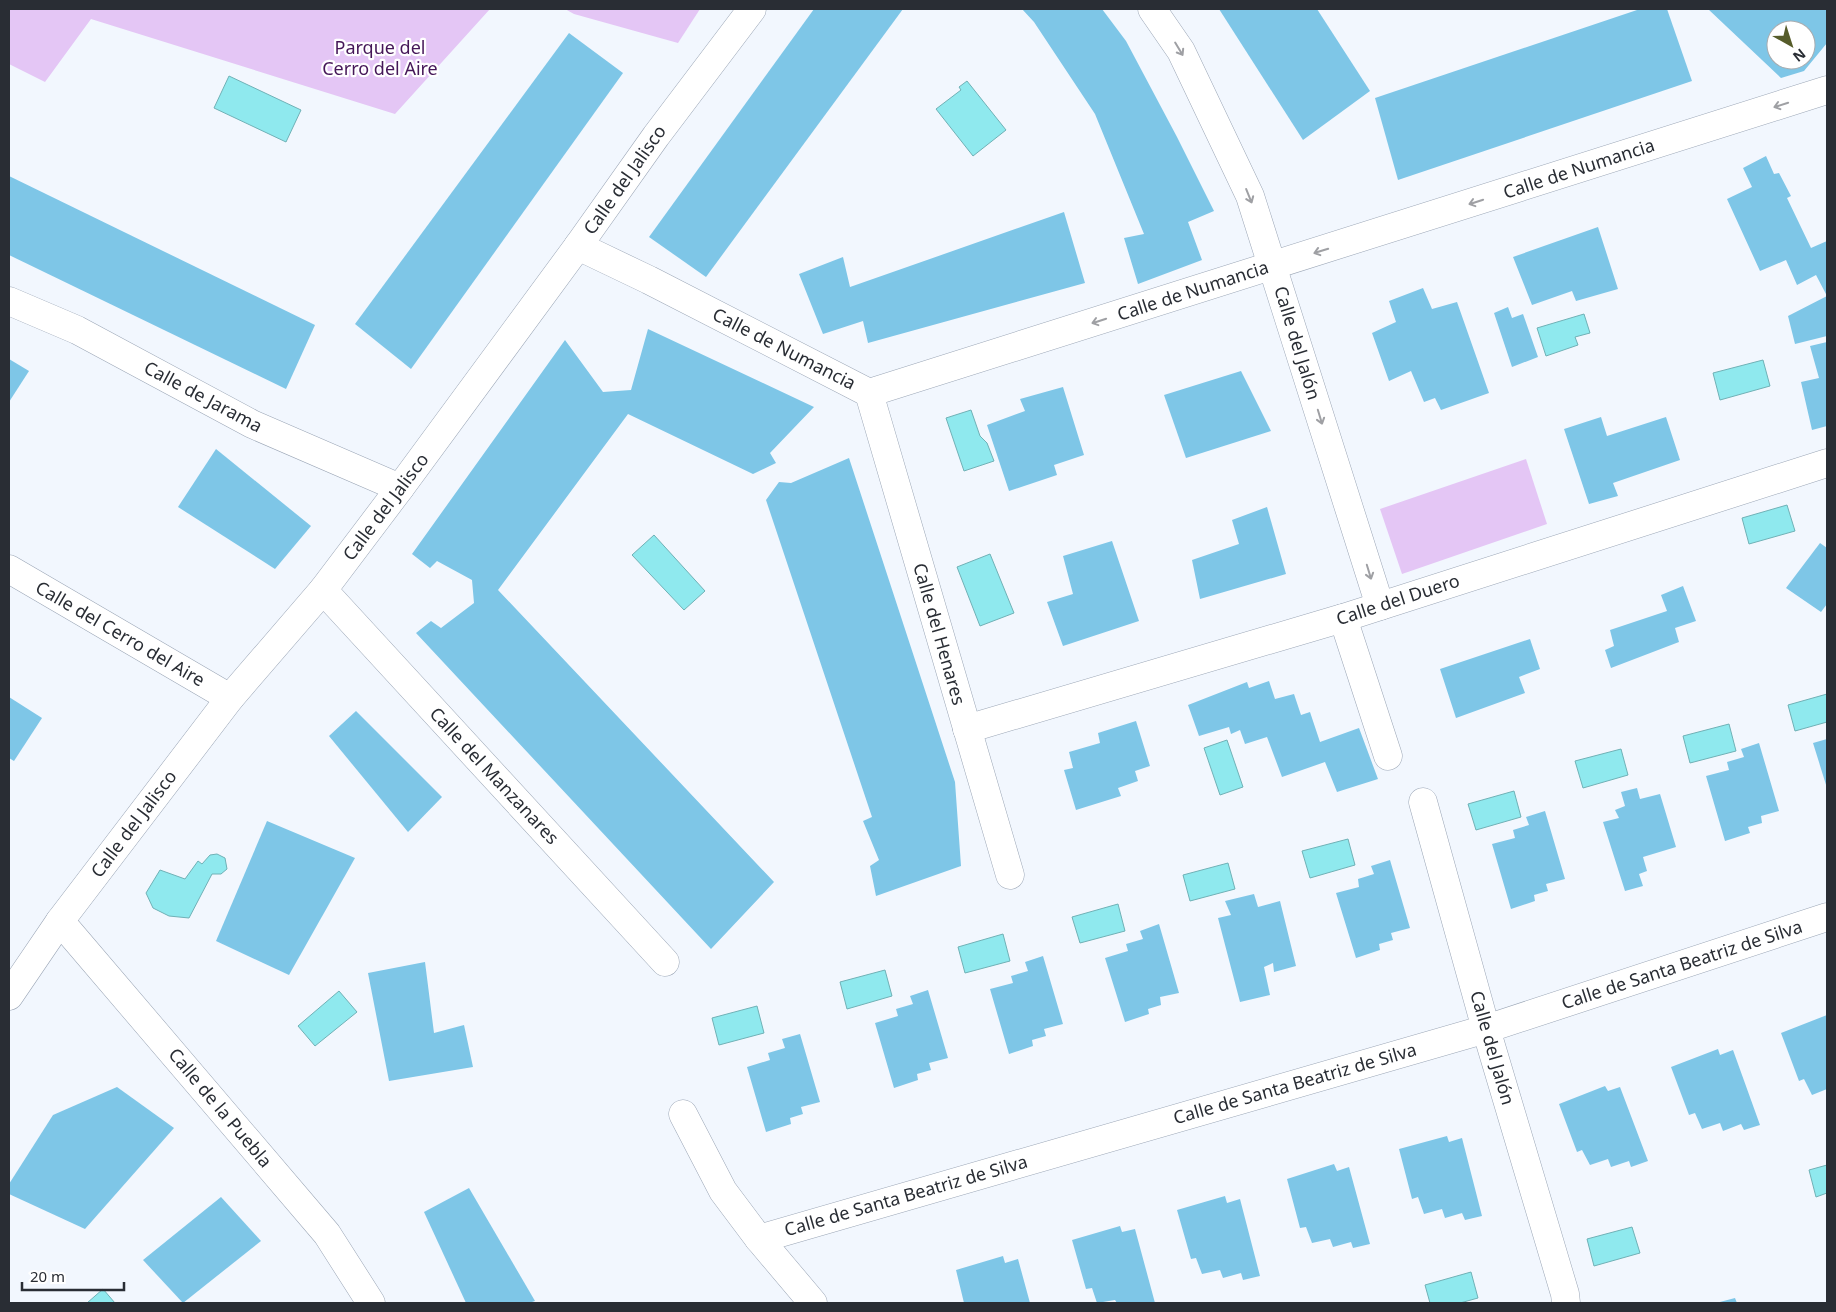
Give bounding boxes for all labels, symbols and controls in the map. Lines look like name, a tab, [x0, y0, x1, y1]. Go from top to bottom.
north arrow	[1766, 20, 1816, 70]
park label: Parque del Cerro del Aire	[322, 35, 438, 80]
one-way arrow	[1175, 42, 1185, 56]
text: N	[1789, 45, 1810, 66]
one-way arrow	[1773, 101, 1789, 110]
street label: Calle del Jalisco	[577, 120, 671, 239]
street label: Calle de Numancia	[1500, 132, 1657, 204]
one-way arrow	[1245, 188, 1254, 203]
one-way arrow	[1468, 197, 1484, 207]
one-way arrow	[1313, 246, 1329, 256]
street label: Calle de Numancia	[1114, 254, 1271, 326]
street label: Calle del Jalón	[1269, 283, 1327, 403]
street label: Calle de Numancia	[709, 302, 860, 395]
one-way arrow	[1091, 316, 1107, 326]
street label: Calle de Jarama	[140, 355, 267, 437]
one-way arrow	[1316, 409, 1325, 424]
street label: Calle del Jalisco	[337, 448, 433, 565]
street label: Calle del Henares	[908, 560, 972, 708]
one-way arrow	[1364, 564, 1374, 580]
street label: Calle del Duero	[1333, 568, 1463, 630]
street label: Calle del Cerro del Aire	[32, 575, 209, 691]
street label: Calle del Manzanares	[425, 702, 565, 849]
street label: Calle del Jalisco	[85, 765, 181, 882]
street label: Calle de Santa Beatriz de Silva	[1558, 914, 1805, 1014]
street label: Calle del Jalón	[1465, 988, 1521, 1108]
street label: Calle de Santa Beatriz de Silva	[1170, 1037, 1419, 1129]
street label: Calle de la Puebla	[164, 1043, 278, 1172]
street label: Calle de Santa Beatriz de Silva	[781, 1149, 1030, 1241]
scale bar	[22, 1260, 125, 1292]
text: 20 m	[30, 1266, 65, 1286]

